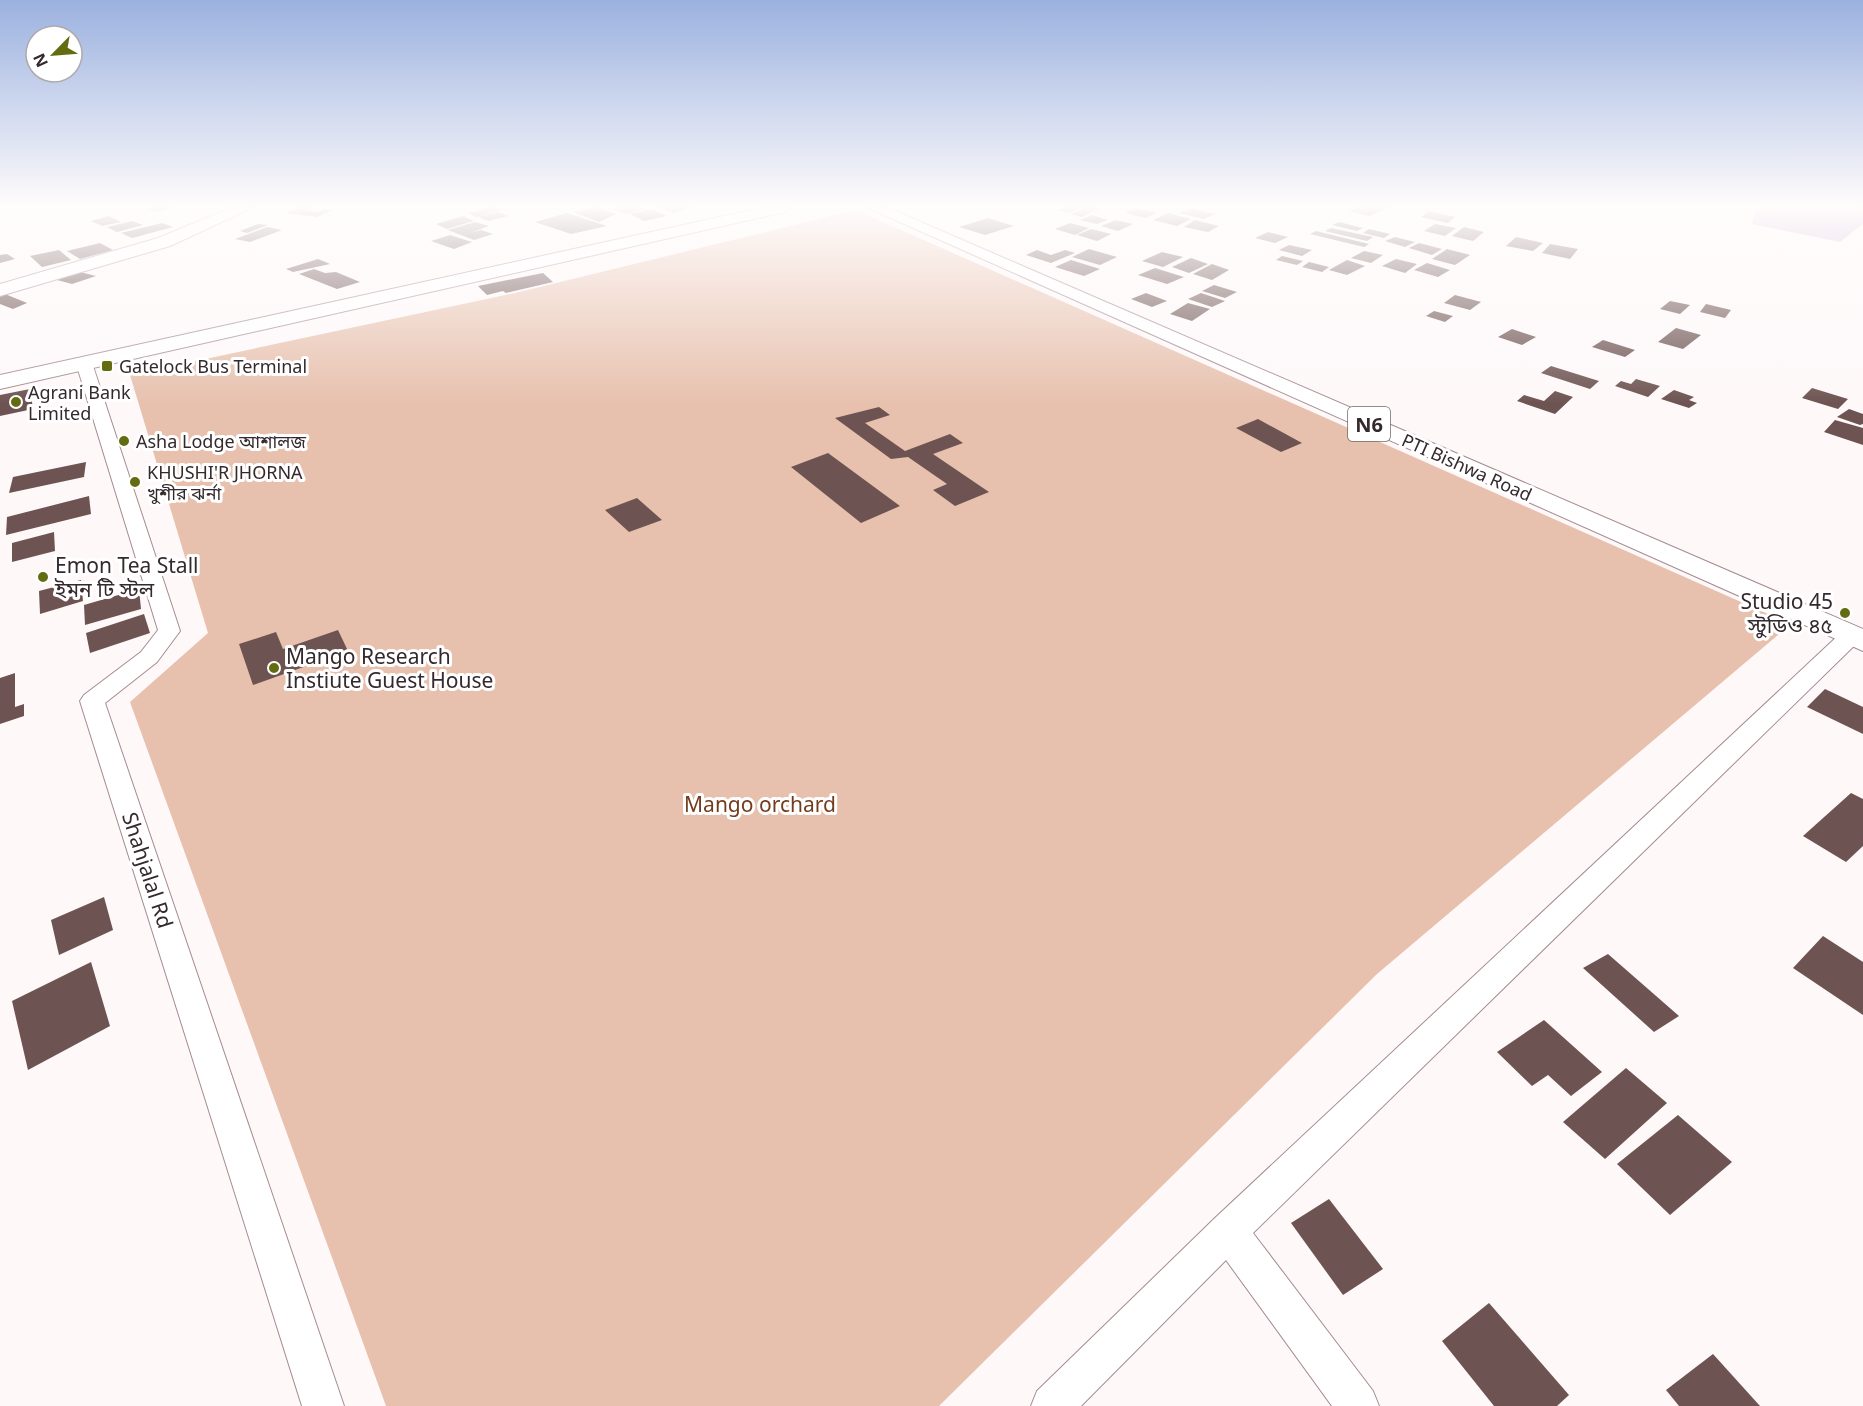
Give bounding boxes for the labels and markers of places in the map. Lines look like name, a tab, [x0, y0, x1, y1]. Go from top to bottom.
place label: Gatelock Bus Terminal	[119, 354, 307, 378]
marker: Gatelock Bus Terminal	[100, 359, 114, 373]
place label: Agrani Bank Limited	[28, 380, 131, 425]
marker: Agrani Bank Limited	[9, 395, 23, 409]
place label: Asha Lodge আশালজ	[136, 429, 306, 453]
marker: Asha Lodge আশালজ	[117, 434, 131, 448]
place label: KHUSHI'R JHORNA খুশীর ঝর্না	[147, 460, 303, 505]
marker: KHUSHI'R JHORNA খুশীর ঝর্না	[128, 475, 142, 489]
place label: Emon Tea Stall ইমন টি স্টল	[54, 551, 198, 603]
marker: Emon Tea Stall ইমন টি স্টল	[36, 570, 50, 584]
place label: Studio 45 স্টুডিও ৪৫	[1740, 587, 1833, 639]
marker: Studio 45 স্টুডিও ৪৫	[1838, 606, 1852, 620]
place label: Mango Research Instiute Guest House	[286, 642, 493, 694]
marker: Mango Research Instiute Guest House	[267, 661, 281, 675]

